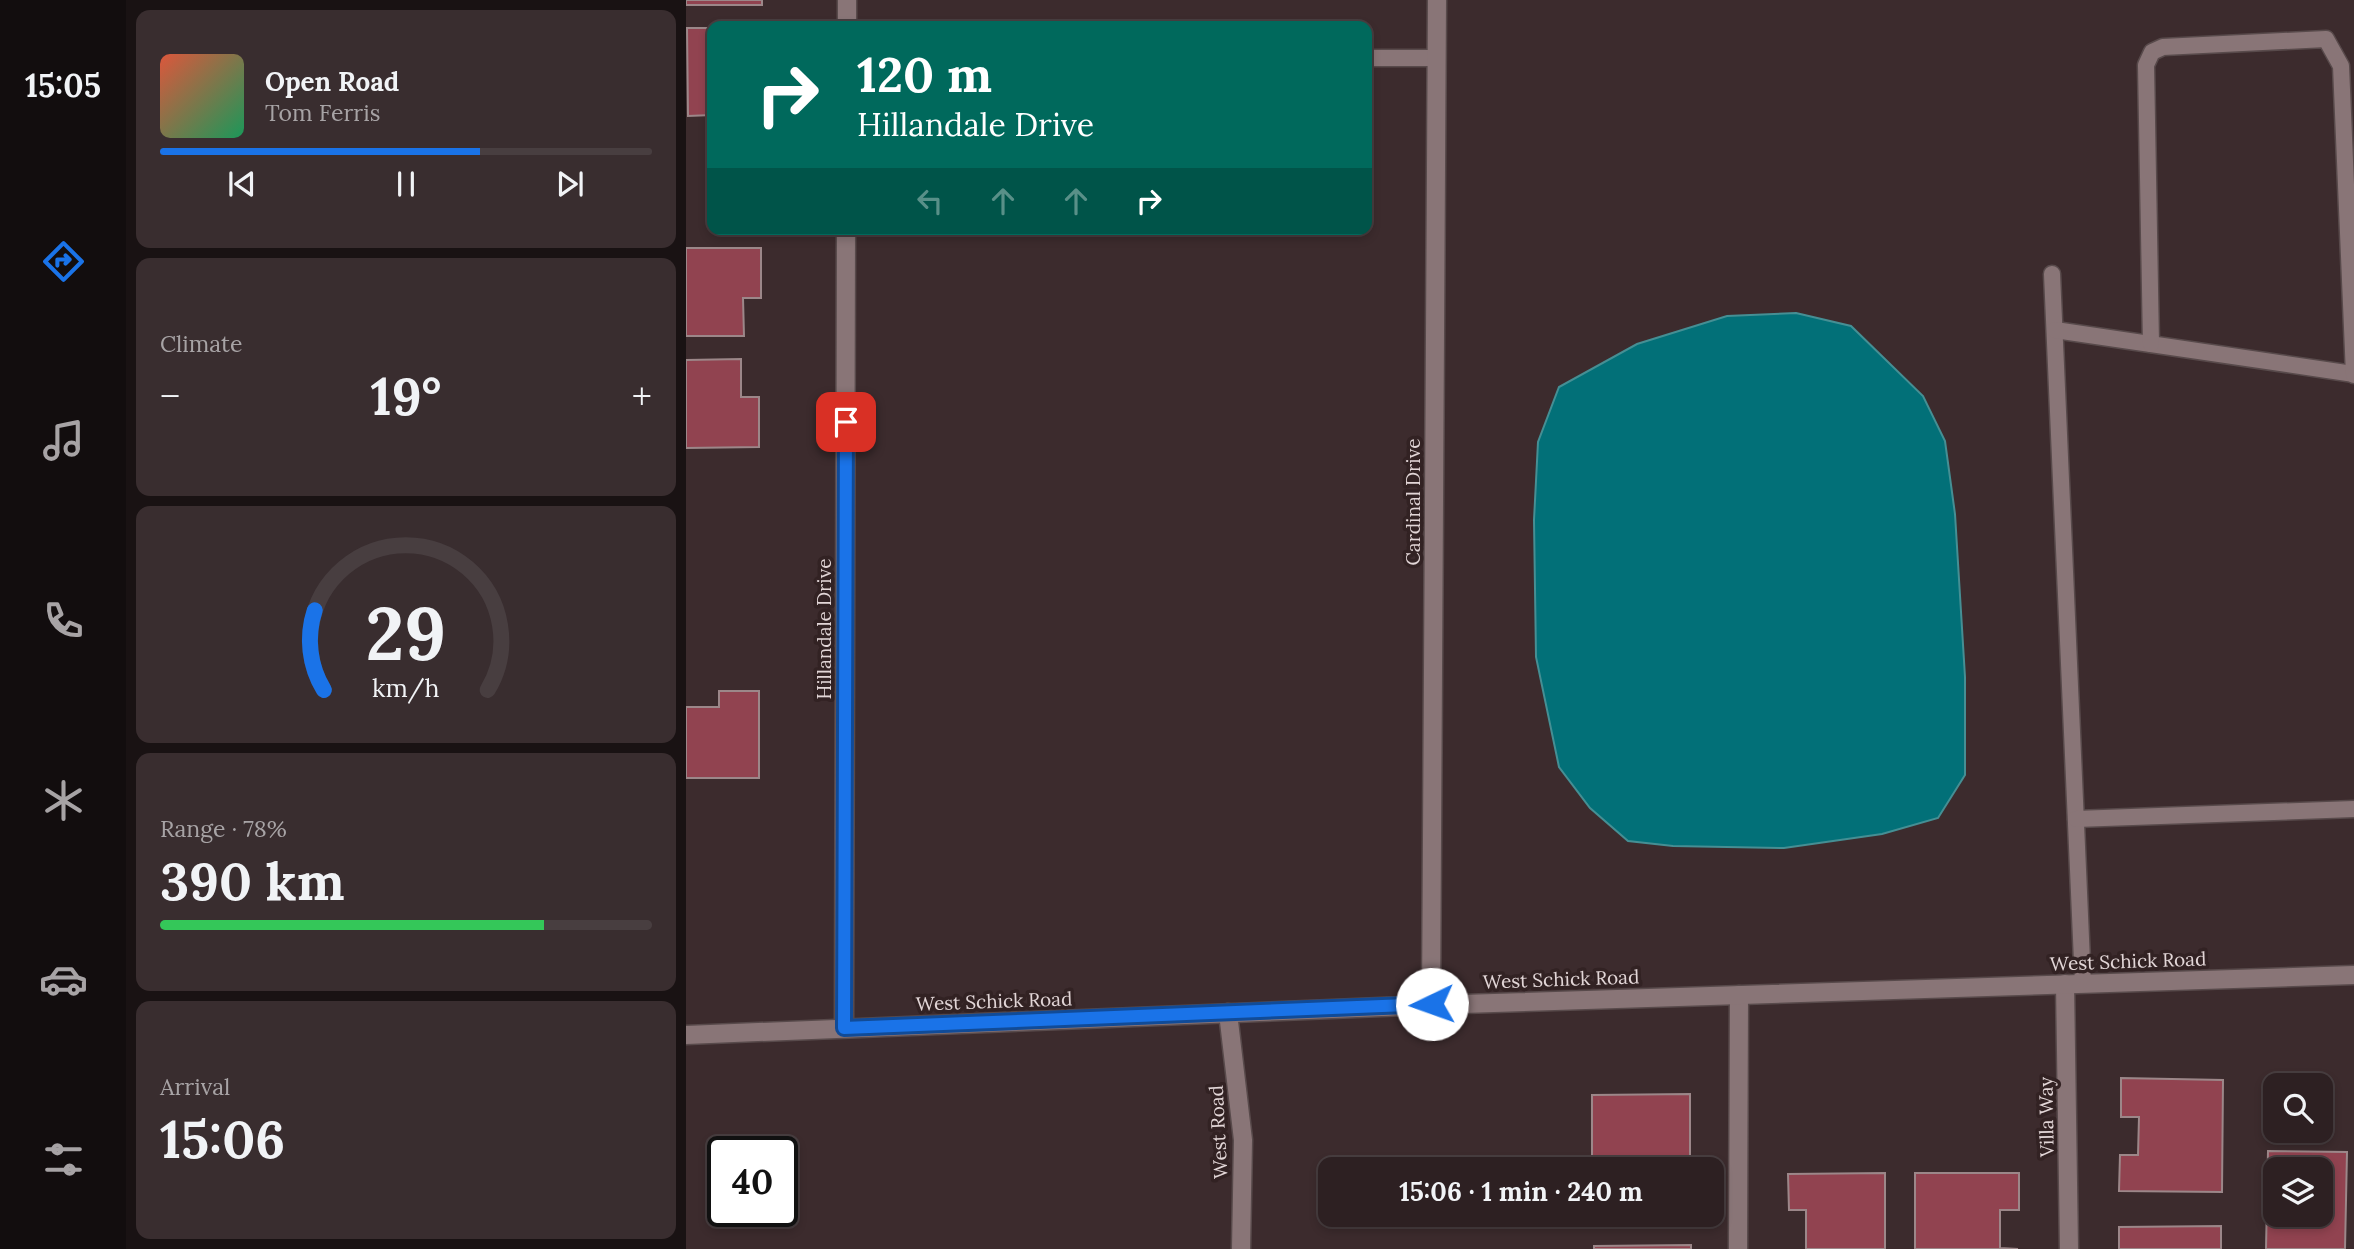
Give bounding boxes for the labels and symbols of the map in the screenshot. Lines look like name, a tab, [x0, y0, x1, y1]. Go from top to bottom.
pin	[816, 392, 876, 452]
street label: Cardinal Drive	[1401, 439, 1425, 565]
street label: Hillandale Drive	[812, 559, 836, 699]
street label: West Schick Road	[2049, 946, 2207, 976]
street label: West Schick Road	[1482, 964, 1640, 994]
position arrow	[1395, 967, 1469, 1041]
street label: West Schick Road	[915, 986, 1073, 1016]
street label: Villa Way	[2033, 1077, 2059, 1158]
street label: West Road	[1204, 1085, 1232, 1179]
speed limit sign: 40	[707, 1136, 798, 1227]

